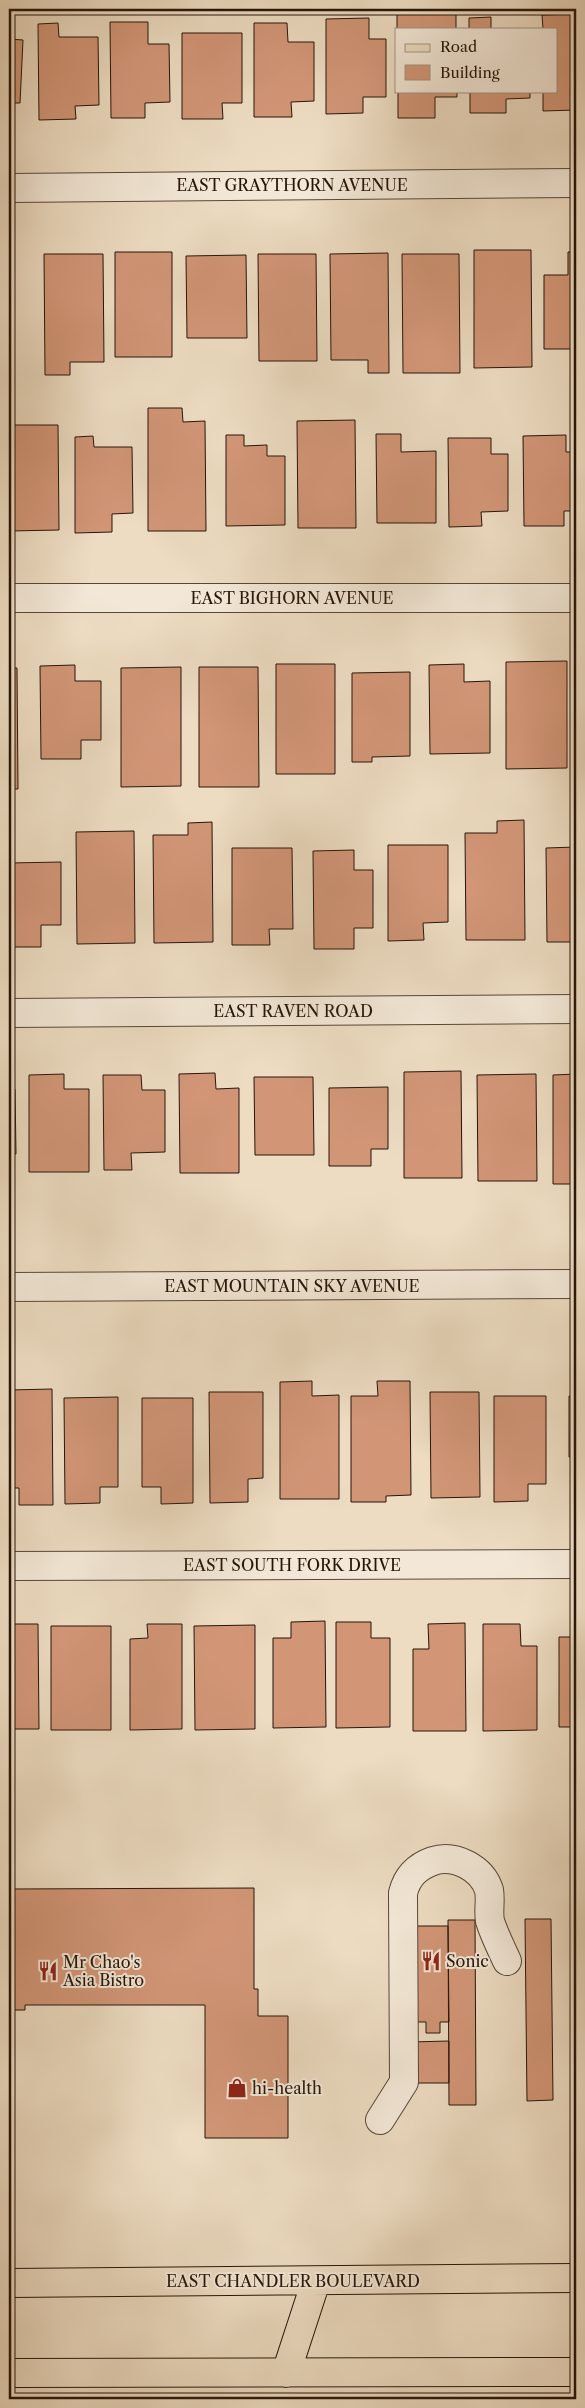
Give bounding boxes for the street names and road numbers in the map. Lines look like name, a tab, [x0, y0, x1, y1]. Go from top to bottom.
street label: EAST GRAYTHORN AVENUE	[176, 175, 408, 195]
street label: EAST BIGHORN AVENUE	[190, 588, 394, 608]
street label: EAST RAVEN ROAD	[213, 1001, 373, 1021]
street label: EAST MOUNTAIN SKY AVENUE	[164, 1276, 420, 1296]
street label: EAST SOUTH FORK DRIVE	[183, 1555, 401, 1575]
street label: EAST CHANDLER BOULEVARD	[166, 2271, 420, 2291]

